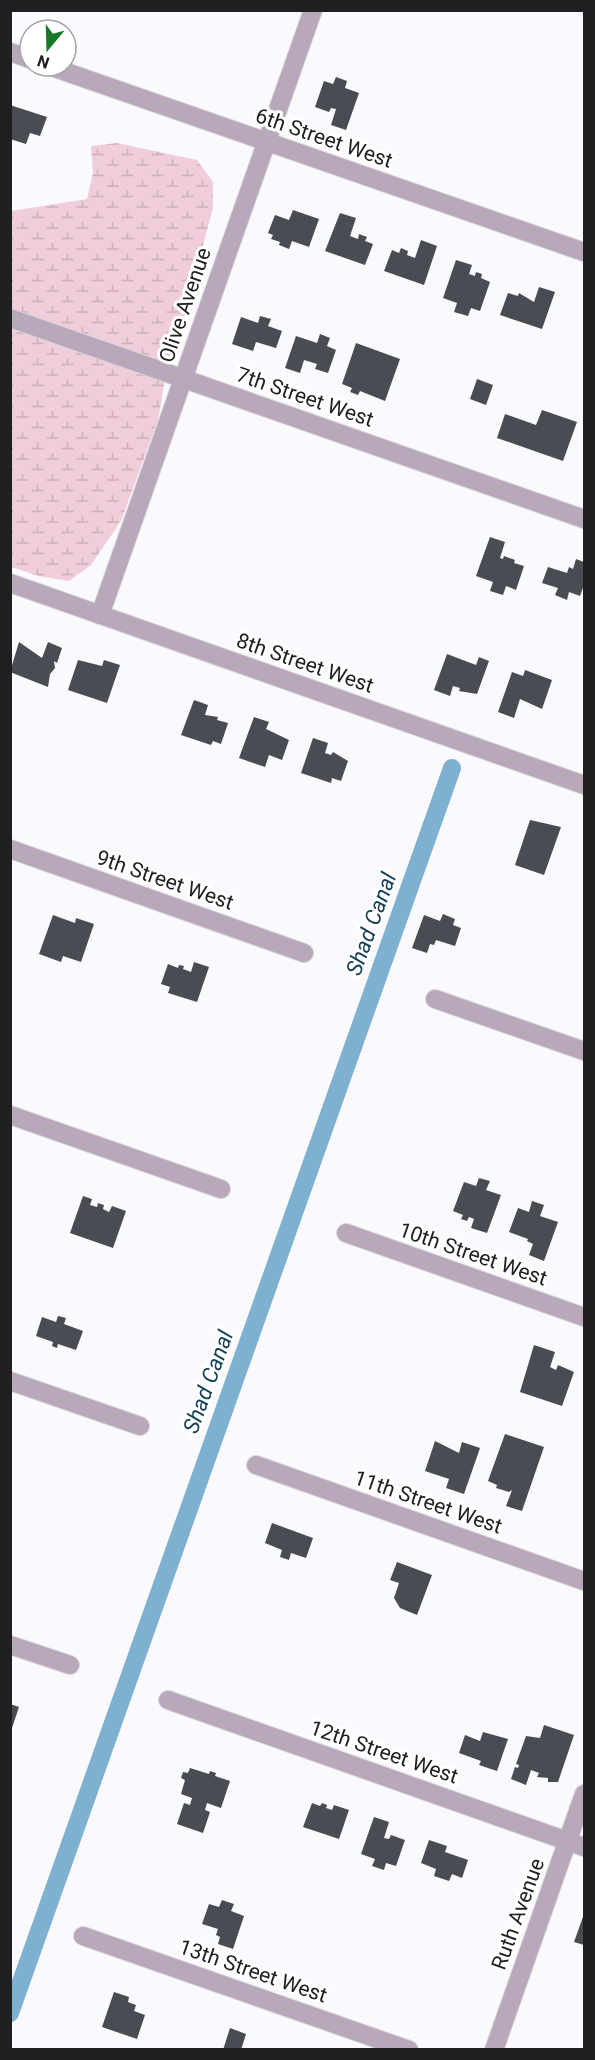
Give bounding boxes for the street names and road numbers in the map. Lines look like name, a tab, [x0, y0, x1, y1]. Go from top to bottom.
street label: 6th Street West	[252, 103, 396, 173]
street label: Olive Avenue	[154, 244, 216, 366]
street label: 7th Street West	[233, 362, 377, 432]
street label: 8th Street West	[233, 628, 377, 698]
street label: 9th Street West	[93, 845, 237, 915]
street label: 10th Street West	[396, 1217, 550, 1291]
street label: 11th Street West	[351, 1465, 505, 1539]
street label: 12th Street West	[307, 1715, 461, 1789]
street label: Ruth Avenue	[487, 1855, 549, 1973]
street label: 13th Street West	[176, 1934, 330, 2008]

